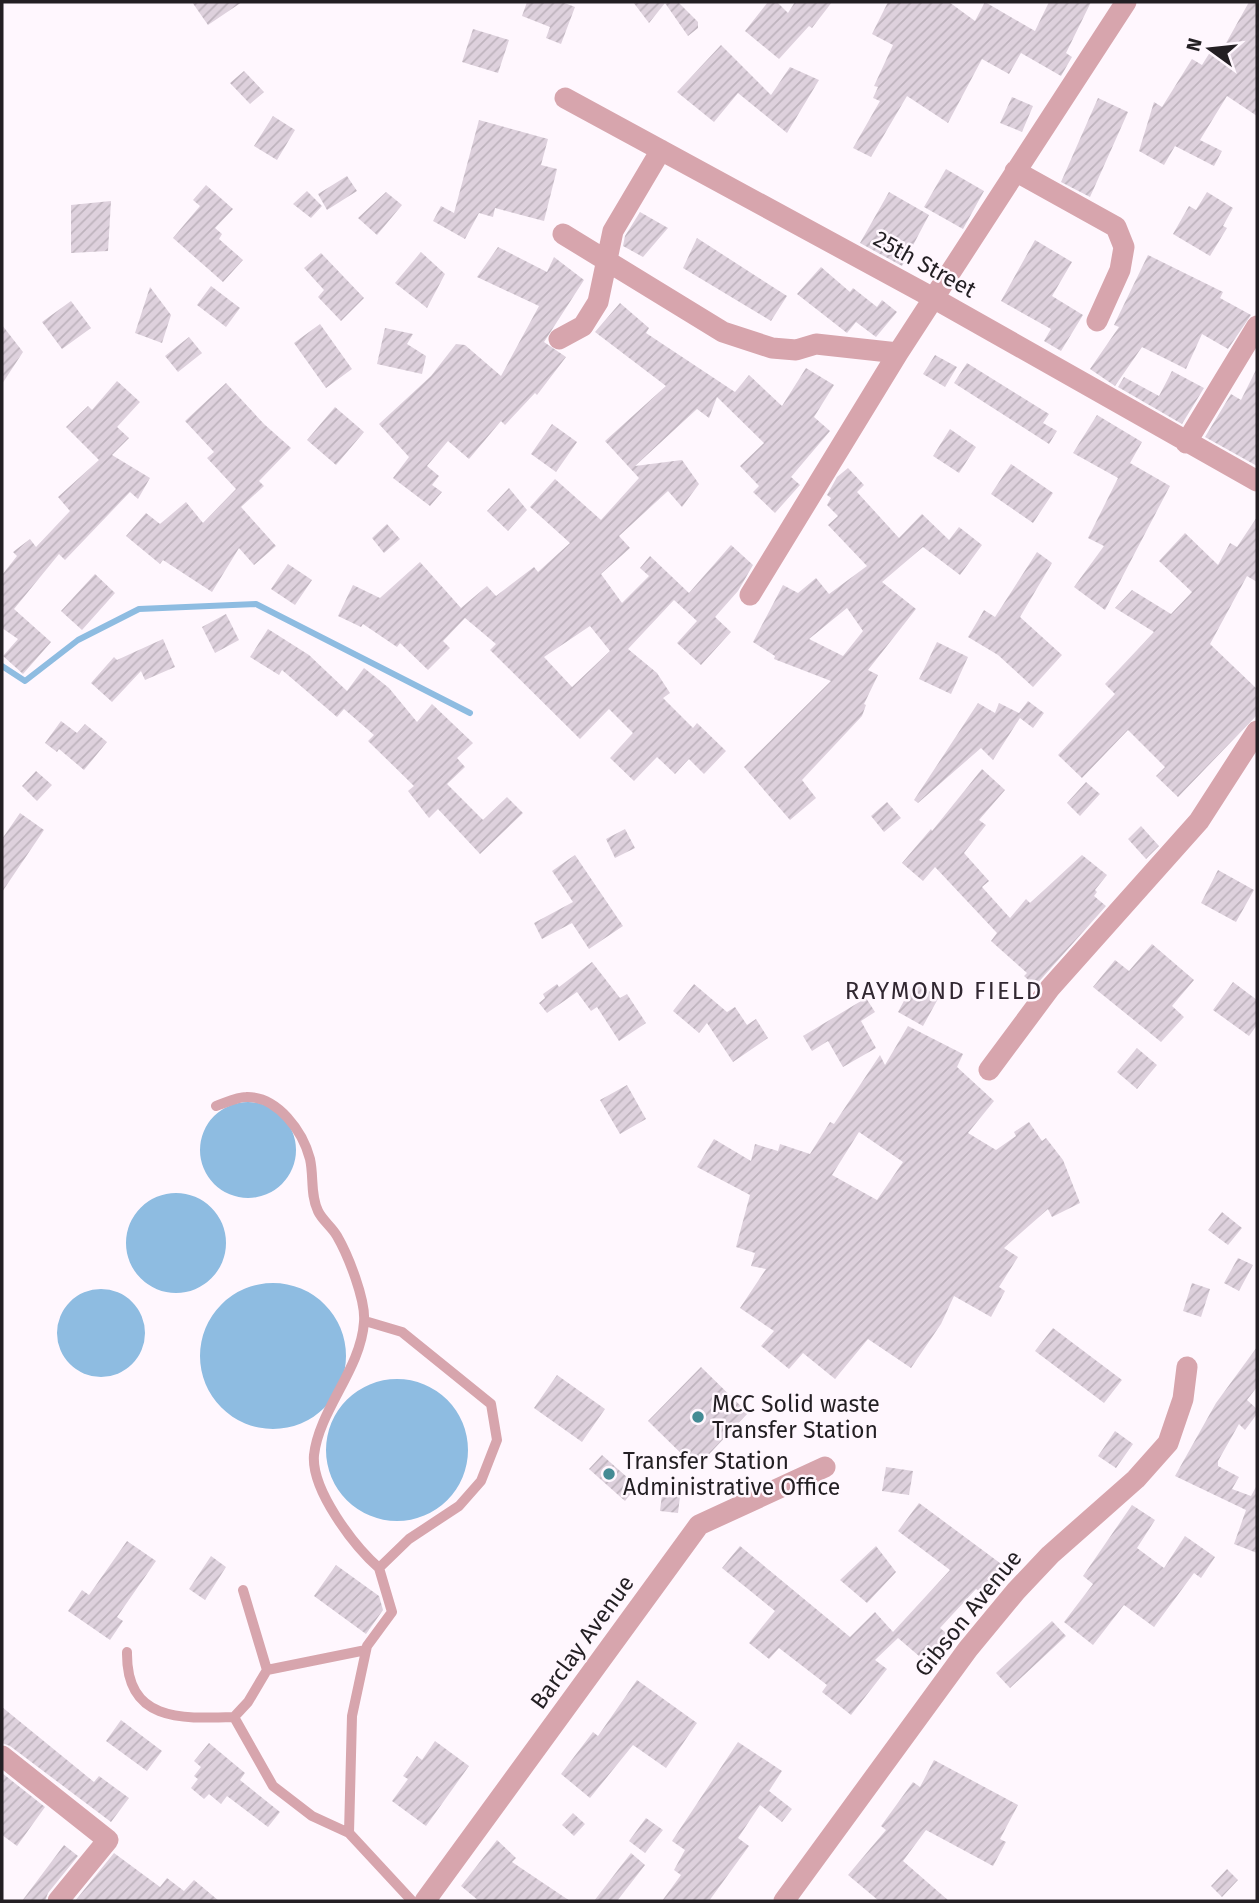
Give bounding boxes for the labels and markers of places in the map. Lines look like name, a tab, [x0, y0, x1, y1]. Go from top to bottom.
place label: MCC Solid waste Transfer Station	[712, 1390, 880, 1444]
marker: MCC Solid waste Transfer Station	[690, 1409, 706, 1425]
place label: Transfer Station Administrative Office	[623, 1447, 840, 1501]
marker: Transfer Station Administrative Office	[601, 1466, 617, 1482]

